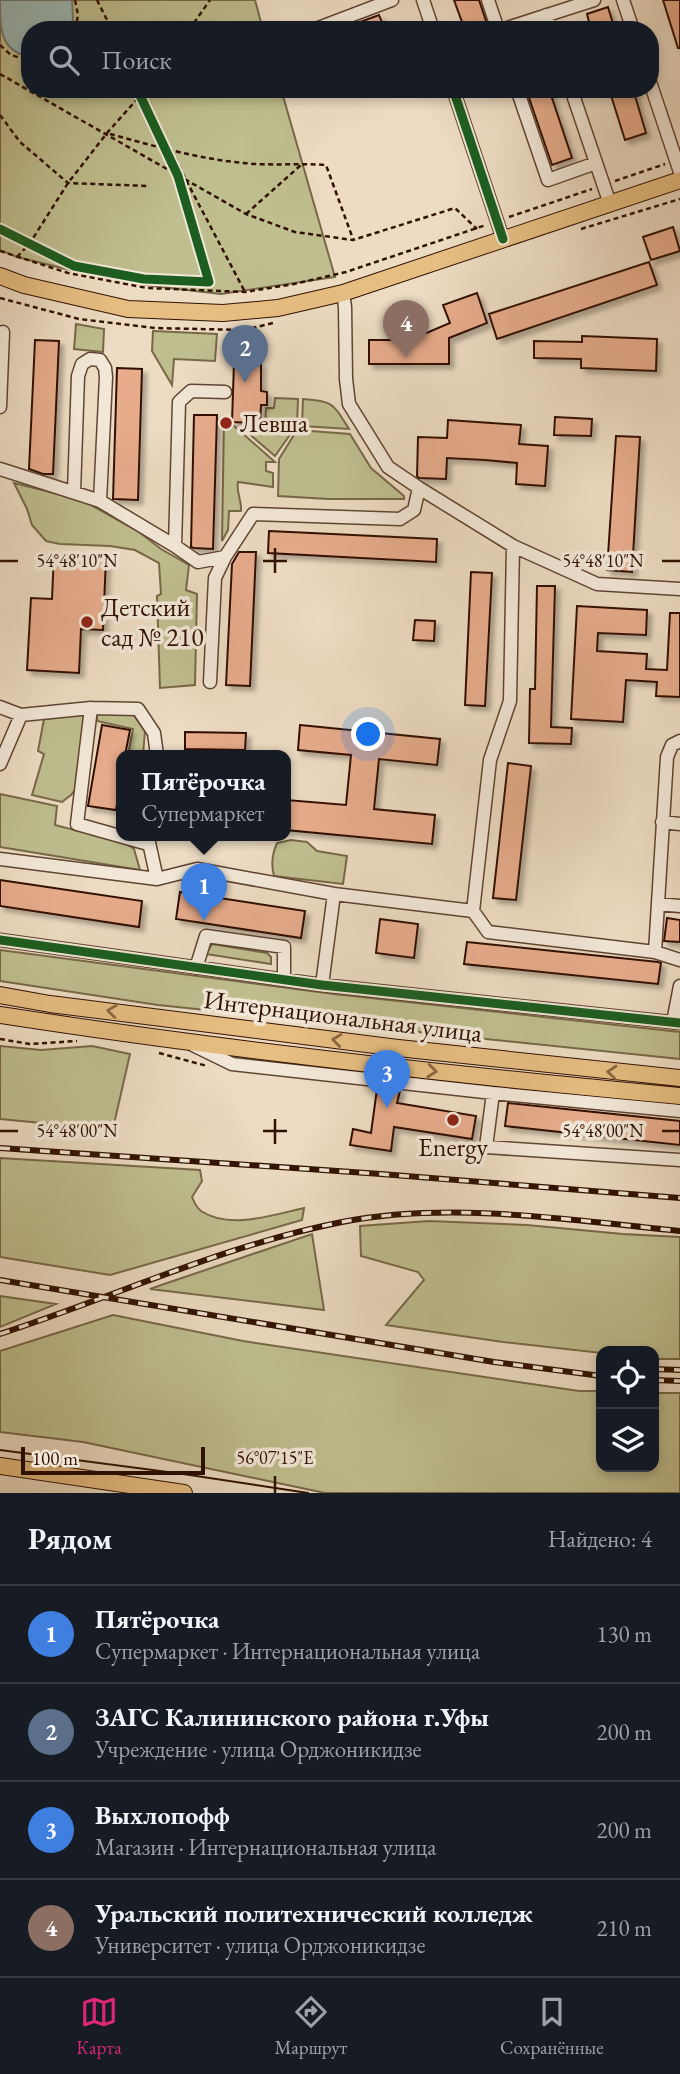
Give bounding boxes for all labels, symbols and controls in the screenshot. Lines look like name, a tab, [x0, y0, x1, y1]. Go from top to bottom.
search box	[21, 21, 659, 98]
icon: search	[45, 41, 83, 79]
text: Поиск	[101, 43, 172, 77]
pin: 4	[383, 300, 429, 358]
pin: 2	[222, 325, 268, 383]
place label: Левша	[240, 406, 309, 440]
marker: Левша	[218, 415, 234, 431]
text: 54°48'10"N	[37, 549, 118, 572]
text: 54°48'10"N	[563, 549, 644, 572]
place label: Детский сад № 210	[101, 590, 204, 654]
marker: Детский сад № 210	[79, 614, 95, 630]
your location	[351, 717, 385, 751]
popup	[116, 750, 291, 841]
text: Пятёрочка	[141, 764, 266, 798]
text: Супермаркет	[141, 798, 264, 828]
pin: 1	[181, 863, 227, 921]
street label: Интернациональная улица	[202, 982, 485, 1050]
one-way arrow	[106, 1004, 118, 1019]
one-way arrow	[331, 1033, 343, 1048]
pin: 3	[364, 1050, 410, 1108]
one-way arrow	[426, 1063, 438, 1078]
one-way arrow	[606, 1064, 618, 1079]
marker: Energy	[445, 1112, 461, 1128]
text: 54°48'00"N	[37, 1119, 118, 1142]
text: 54°48'00"N	[563, 1119, 644, 1142]
place label: Energy	[418, 1130, 489, 1164]
map controls	[596, 1346, 659, 1472]
button: locate	[596, 1346, 659, 1409]
button: layers	[596, 1409, 659, 1472]
scale bar	[21, 1444, 205, 1476]
text: 100 m	[32, 1446, 78, 1471]
text: 56°07'15"E	[237, 1446, 313, 1469]
text: Рядом	[28, 1519, 112, 1558]
text: Найдено: 4	[548, 1524, 652, 1554]
text: Пятёрочка	[95, 1602, 219, 1636]
text: 1	[45, 1619, 57, 1649]
text: 130 m	[596, 1619, 652, 1649]
text: Супермаркет · Интернациональная улица	[95, 1636, 480, 1666]
text: ЗАГС Калининского района г.Уфы	[95, 1700, 489, 1734]
text: 2	[45, 1717, 57, 1747]
text: 200 m	[596, 1717, 652, 1747]
text: Учреждение · улица Орджоникидзе	[95, 1734, 422, 1764]
text: Выхлопофф	[95, 1798, 230, 1832]
text: 3	[45, 1815, 57, 1845]
text: 200 m	[596, 1815, 652, 1845]
text: Магазин · Интернациональная улица	[95, 1832, 436, 1862]
text: Уральский политехнический колледж	[95, 1896, 533, 1930]
text: 4	[45, 1913, 57, 1943]
text: 210 m	[596, 1913, 652, 1943]
text: Университет · улица Орджоникидзе	[95, 1930, 425, 1960]
tab: Карта	[76, 1993, 122, 2060]
tab: Маршрут	[274, 1993, 347, 2060]
tab: Сохранённые	[500, 1993, 604, 2060]

